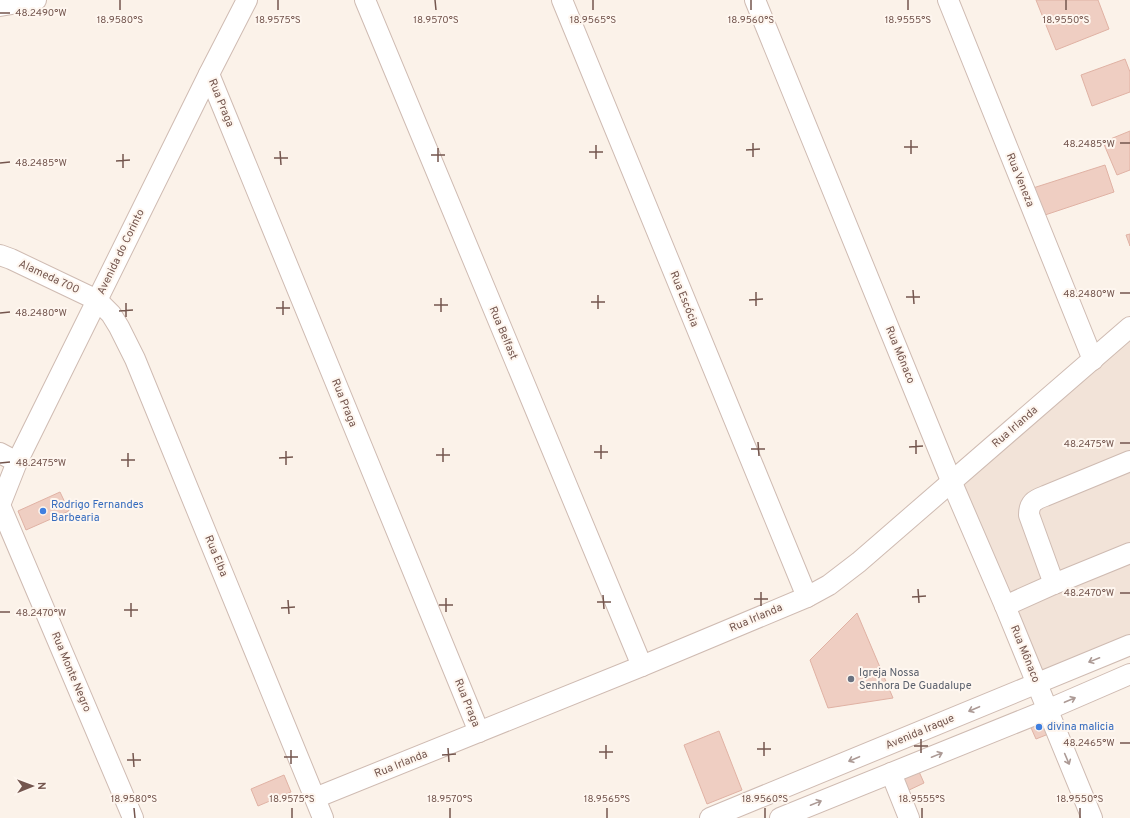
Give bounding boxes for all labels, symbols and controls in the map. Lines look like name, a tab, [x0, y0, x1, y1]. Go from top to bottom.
text: 48.2490°W	[15, 7, 67, 20]
text: 18.9580°S	[97, 14, 143, 27]
text: 18.9575°S	[255, 14, 301, 27]
text: 18.9570°S	[413, 14, 459, 27]
text: 18.9565°S	[570, 14, 616, 27]
text: 18.9560°S	[728, 14, 774, 27]
text: 18.9555°S	[885, 14, 931, 27]
text: 18.9550°S	[1043, 14, 1089, 27]
street label: Rua Praga	[205, 77, 237, 129]
text: 48.2485°W	[1063, 138, 1115, 151]
street label: Rua Veneza	[1003, 151, 1037, 209]
text: 48.2485°W	[15, 157, 67, 170]
street label: Avenida do Corinto	[94, 207, 148, 297]
street label: Alameda 700	[16, 257, 82, 297]
street label: Rua Escócia	[666, 269, 702, 329]
text: 48.2480°W	[1063, 288, 1115, 301]
street label: Rua Belfast	[486, 304, 520, 362]
text: 48.2480°W	[15, 307, 67, 320]
street label: Rua Mônaco	[882, 324, 918, 386]
street label: Rua Praga	[328, 377, 360, 429]
street label: Rua Irlanda	[989, 403, 1041, 451]
text: 48.2475°W	[1064, 438, 1114, 451]
text: 48.2475°W	[16, 457, 66, 470]
place label: Rodrigo Fernandes Barbearia	[51, 498, 144, 525]
marker: Rodrigo Fernandes Barbearia	[38, 506, 48, 516]
street label: Rua Elba	[201, 533, 231, 579]
text: 48.2470°W	[1064, 587, 1114, 600]
street label: Rua Irlanda	[727, 600, 785, 635]
text: 48.2470°W	[16, 607, 66, 620]
street label: Rua Mônaco	[1007, 623, 1043, 685]
street label: Rua Monte Negro	[48, 630, 94, 714]
one-way arrow	[1088, 656, 1100, 664]
place label: Igreja Nossa Senhora De Guadalupe	[859, 666, 972, 693]
marker: Igreja Nossa Senhora De Guadalupe	[846, 674, 856, 684]
street label: Rua Praga	[451, 677, 483, 729]
one-way arrow	[1063, 696, 1075, 703]
one-way arrow	[968, 706, 980, 714]
street label: Avenida Iraque	[883, 711, 957, 753]
place label: divina malicia	[1047, 720, 1114, 734]
marker: divina malicia	[1034, 722, 1044, 732]
text: 48.2465°W	[1063, 737, 1115, 750]
street label: Rua Irlanda	[372, 747, 430, 781]
one-way arrow	[930, 750, 942, 758]
one-way arrow	[1064, 752, 1071, 764]
one-way arrow	[848, 756, 860, 763]
north arrow	[12, 766, 52, 806]
text: N	[34, 782, 48, 790]
text: 18.9580°S	[111, 793, 157, 806]
text: 18.9575°S	[269, 793, 315, 806]
text: 18.9570°S	[427, 793, 473, 806]
text: 18.9565°S	[584, 793, 630, 806]
text: 18.9560°S	[742, 793, 788, 806]
text: 18.9555°S	[899, 793, 945, 806]
text: 18.9550°S	[1057, 793, 1103, 806]
one-way arrow	[810, 799, 822, 807]

